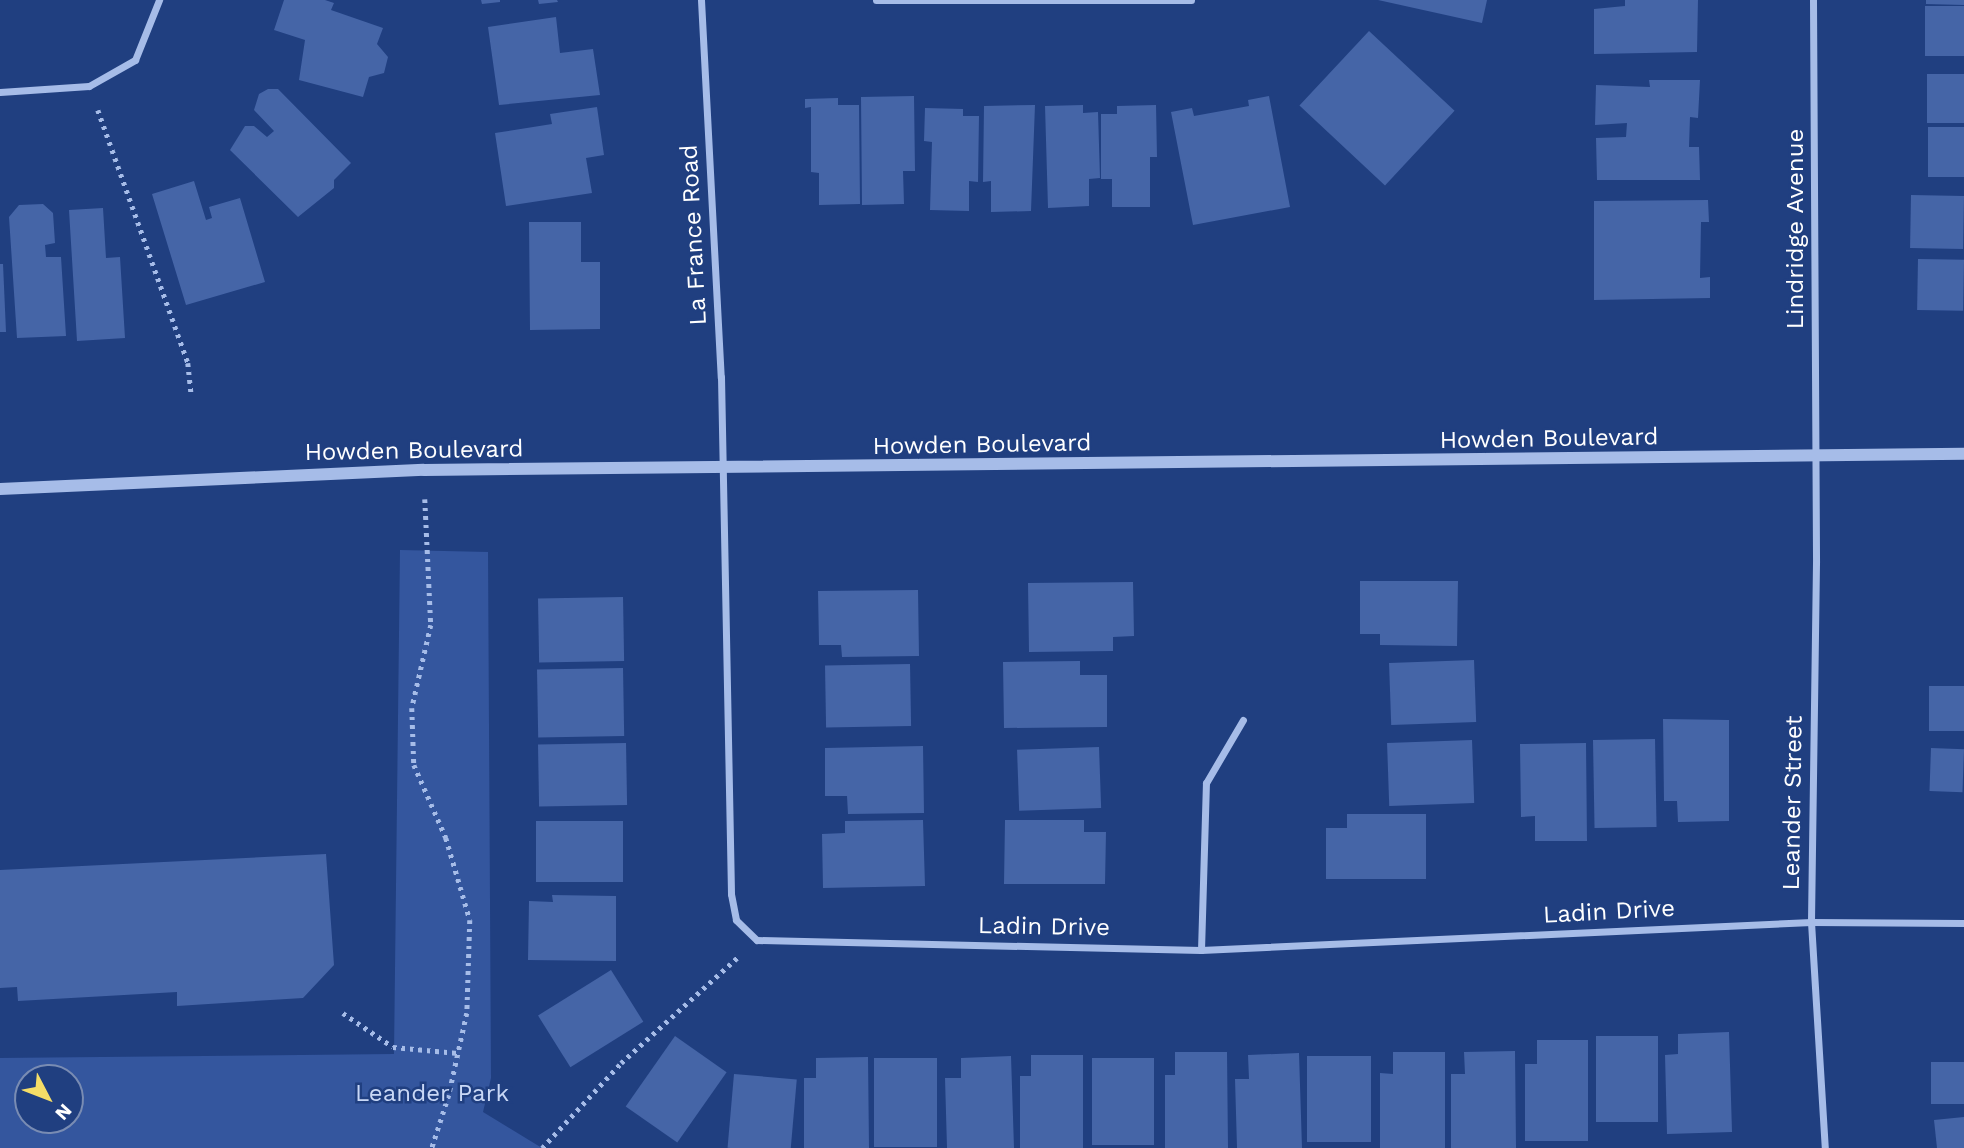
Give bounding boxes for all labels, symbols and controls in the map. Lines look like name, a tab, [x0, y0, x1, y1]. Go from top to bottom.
street label: Lindridge Avenue	[1782, 128, 1810, 330]
street label: La France Road	[675, 144, 713, 326]
street label: Howden Boulevard	[1439, 423, 1659, 455]
street label: Howden Boulevard	[872, 429, 1092, 461]
street label: Howden Boulevard	[304, 435, 524, 467]
street label: Leander Street	[1777, 715, 1809, 891]
street label: Ladin Drive	[1542, 894, 1676, 930]
street label: Ladin Drive	[978, 911, 1110, 943]
north arrow	[14, 1064, 84, 1134]
park label: Leander Park	[355, 1080, 509, 1108]
text: N	[50, 1099, 77, 1125]

